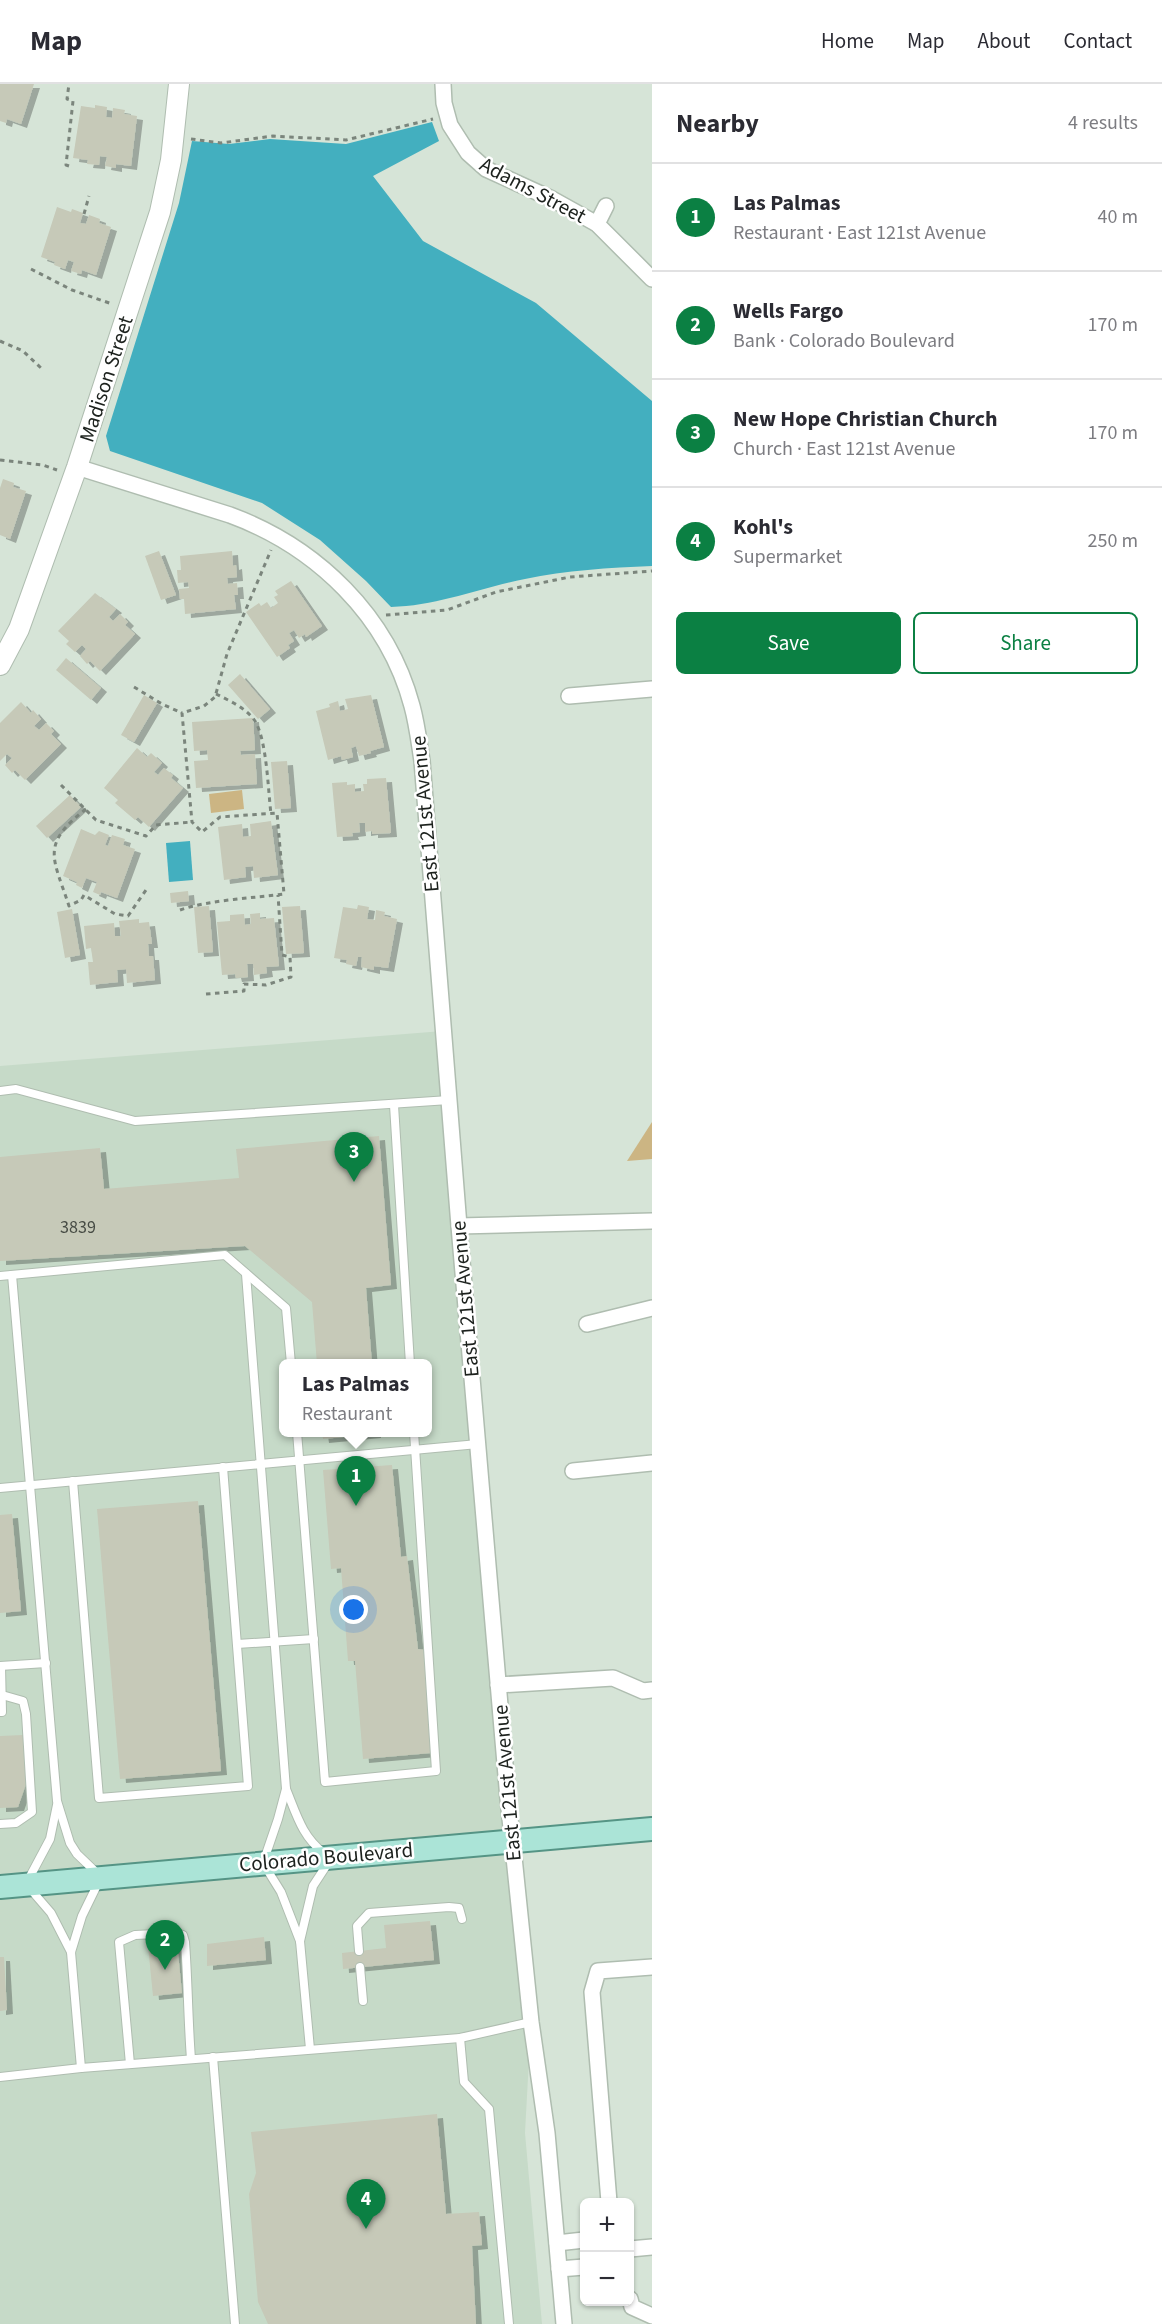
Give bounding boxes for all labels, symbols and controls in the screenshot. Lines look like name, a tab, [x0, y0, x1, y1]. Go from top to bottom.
text: Map	[30, 21, 82, 61]
text: Home	[821, 26, 874, 56]
text: Map	[907, 26, 945, 56]
text: About	[978, 26, 1030, 56]
text: Contact	[1063, 26, 1132, 56]
text: Nearby	[676, 105, 759, 142]
text: 4 results	[1068, 109, 1138, 137]
street label: Adams Street	[474, 149, 592, 231]
text: Las Palmas	[733, 187, 841, 219]
text: 1	[690, 203, 701, 231]
text: 40 m	[1098, 203, 1138, 231]
text: Restaurant · East 121st Avenue	[733, 219, 986, 247]
text: Wells Fargo	[733, 295, 843, 327]
text: 2	[690, 311, 701, 339]
text: 170 m	[1088, 311, 1138, 339]
street label: Madison Street	[71, 312, 141, 446]
text: Bank · Colorado Boulevard	[733, 327, 955, 355]
text: New Hope Christian Church	[733, 403, 998, 435]
text: 3	[690, 419, 701, 447]
text: 170 m	[1088, 419, 1138, 447]
text: Church · East 121st Avenue	[733, 435, 955, 463]
text: Kohl's	[733, 511, 793, 543]
text: 4	[690, 527, 701, 555]
text: 250 m	[1088, 527, 1138, 555]
text: Supermarket	[733, 543, 842, 571]
button: Save	[676, 612, 901, 674]
button: Share	[913, 612, 1138, 674]
street label: East 121st Avenue	[403, 734, 447, 894]
pin: 3	[334, 1132, 374, 1182]
house number: 3839	[60, 1215, 96, 1240]
street label: East 121st Avenue	[443, 1219, 487, 1379]
popup	[279, 1359, 432, 1437]
text: Las Palmas	[302, 1368, 409, 1400]
text: Restaurant	[302, 1400, 392, 1428]
pin: 1	[336, 1456, 376, 1506]
your location	[339, 1595, 368, 1624]
street label: East 121st Avenue	[485, 1703, 529, 1863]
street label: Colorado Boulevard	[238, 1834, 414, 1880]
pin: 2	[146, 1920, 184, 1970]
pin: 4	[346, 2180, 386, 2229]
map controls	[580, 2198, 634, 2306]
button: +	[580, 2198, 634, 2252]
button: −	[580, 2252, 634, 2306]

